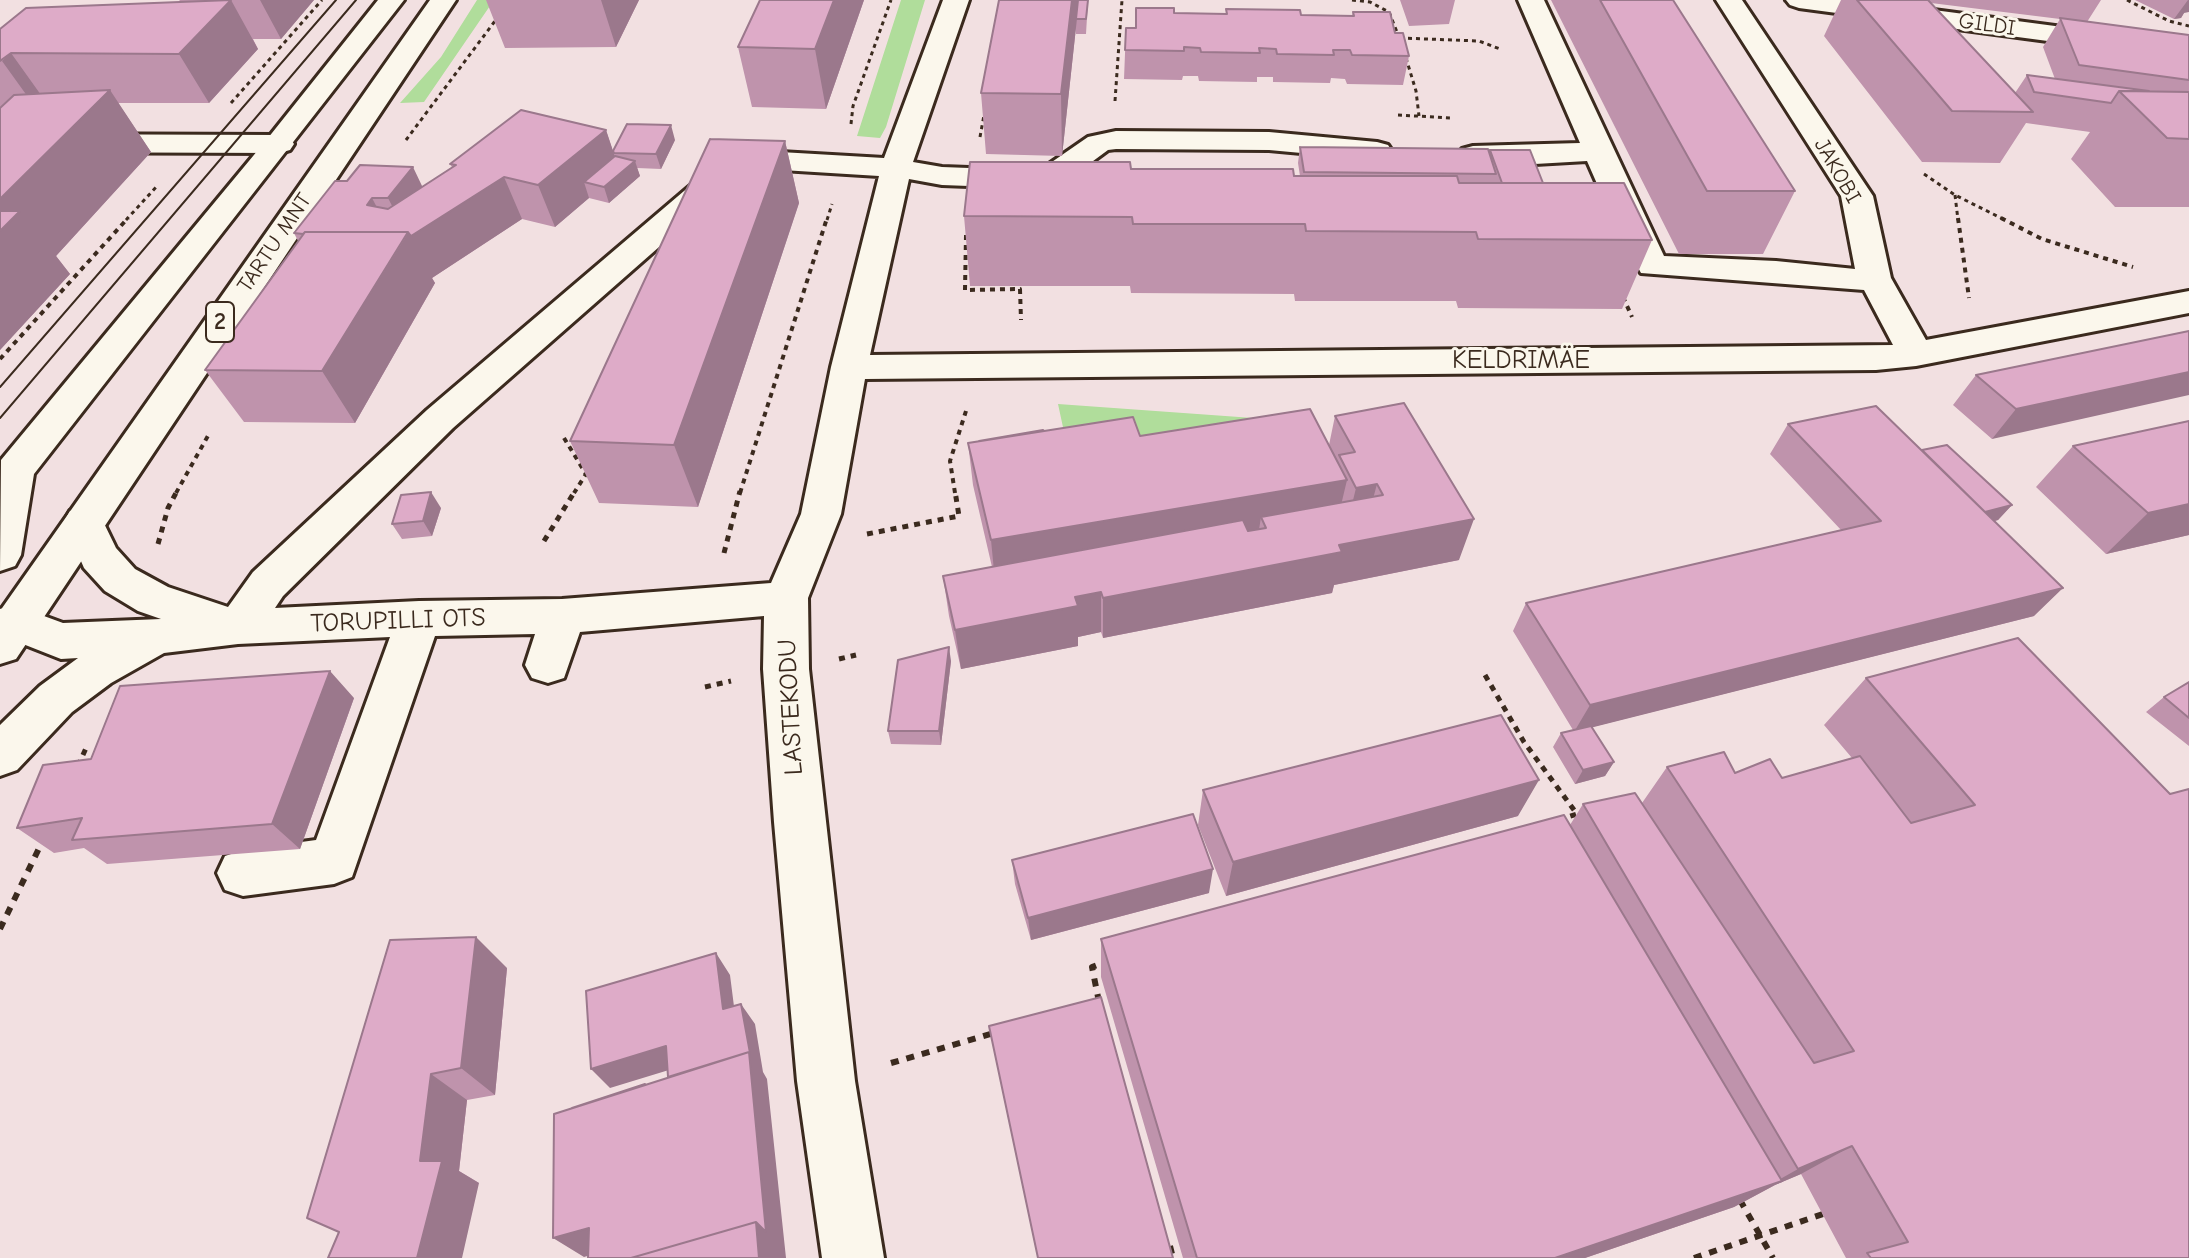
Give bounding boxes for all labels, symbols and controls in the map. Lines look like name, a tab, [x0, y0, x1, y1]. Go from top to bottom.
street label: GILDI	[1957, 8, 2017, 42]
street label: JAKOBI	[1808, 134, 1866, 208]
street label: TARTU MNT	[232, 188, 318, 298]
road number: 2	[206, 302, 234, 342]
street label: KELDRIMÄE	[1452, 345, 1590, 377]
street label: TORUPILLI OTS	[310, 602, 486, 640]
street label: LASTEKODU	[772, 638, 810, 776]

